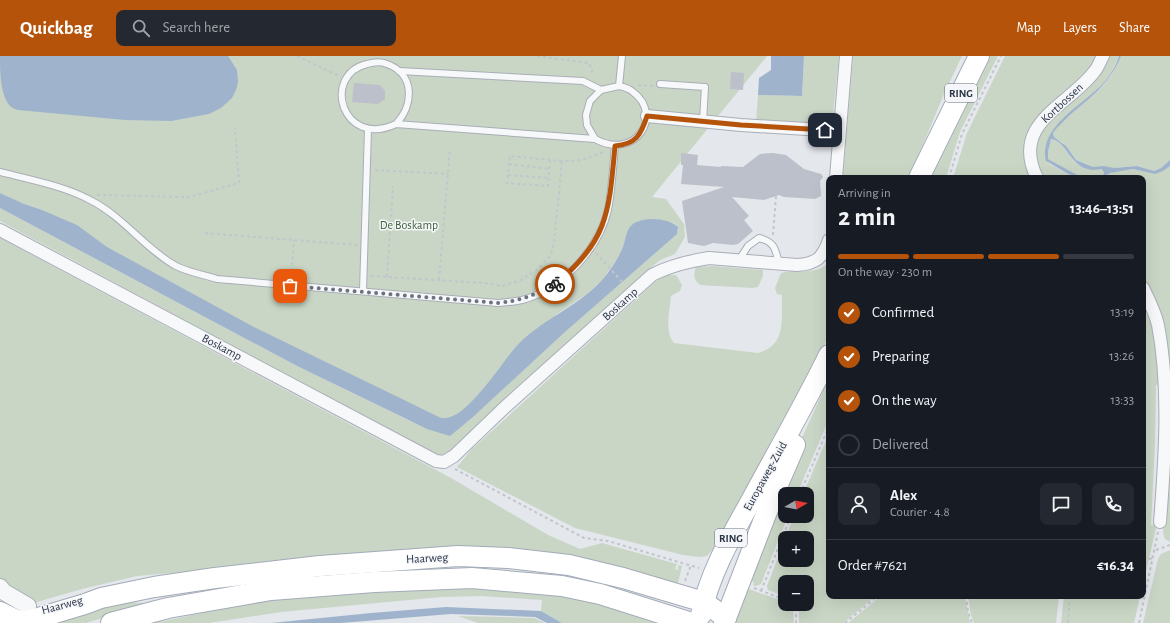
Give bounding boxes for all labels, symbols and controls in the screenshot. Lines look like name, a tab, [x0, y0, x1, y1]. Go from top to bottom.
search box	[116, 10, 396, 46]
icon: search	[130, 17, 152, 39]
text: Quickbag	[20, 19, 92, 38]
text: Search here	[162, 20, 230, 35]
text: Map	[1016, 21, 1041, 35]
text: Layers	[1063, 21, 1097, 35]
text: Share	[1119, 21, 1150, 35]
street label: Kortbossen	[1039, 81, 1085, 125]
road number: RING	[945, 84, 977, 102]
pin	[808, 113, 842, 147]
icon: home	[814, 119, 836, 141]
text: Arriving in	[838, 187, 891, 200]
text: 13:46–13:51	[1070, 201, 1134, 216]
text: 2 min	[838, 204, 896, 230]
park label: De Boskamp	[380, 219, 438, 231]
courier	[535, 264, 575, 304]
text: On the way · 230 m	[838, 266, 932, 279]
pin	[273, 269, 307, 303]
icon: bike	[544, 273, 566, 295]
icon: bag	[279, 275, 301, 297]
street label: Boskamp	[600, 285, 640, 323]
icon: check	[838, 302, 860, 324]
text: Confirmed	[872, 305, 934, 320]
text: 13:19	[1111, 306, 1134, 319]
street label: Boskamp	[200, 332, 244, 362]
icon: check	[838, 346, 860, 368]
text: Preparing	[872, 349, 929, 364]
text: 13:26	[1109, 350, 1134, 363]
icon: check	[838, 390, 860, 412]
text: On the way	[872, 393, 937, 408]
text: 13:33	[1110, 394, 1134, 407]
text: Delivered	[872, 437, 929, 452]
street label: Europaweg-Zuid	[741, 439, 789, 513]
button: person	[838, 483, 880, 525]
button: chat	[1040, 483, 1082, 525]
button: phone	[1092, 483, 1134, 525]
north arrow	[778, 487, 814, 523]
map controls	[778, 487, 814, 611]
text: Alex	[890, 488, 917, 503]
text: Courier · 4.8	[890, 506, 950, 519]
road number: RING	[715, 529, 747, 547]
button: +	[778, 531, 814, 567]
street label: Haarweg	[406, 551, 449, 565]
text: Order #7621	[838, 558, 907, 573]
text: €16.34	[1097, 558, 1134, 573]
button: −	[778, 575, 814, 611]
street label: Haarweg	[40, 594, 84, 616]

